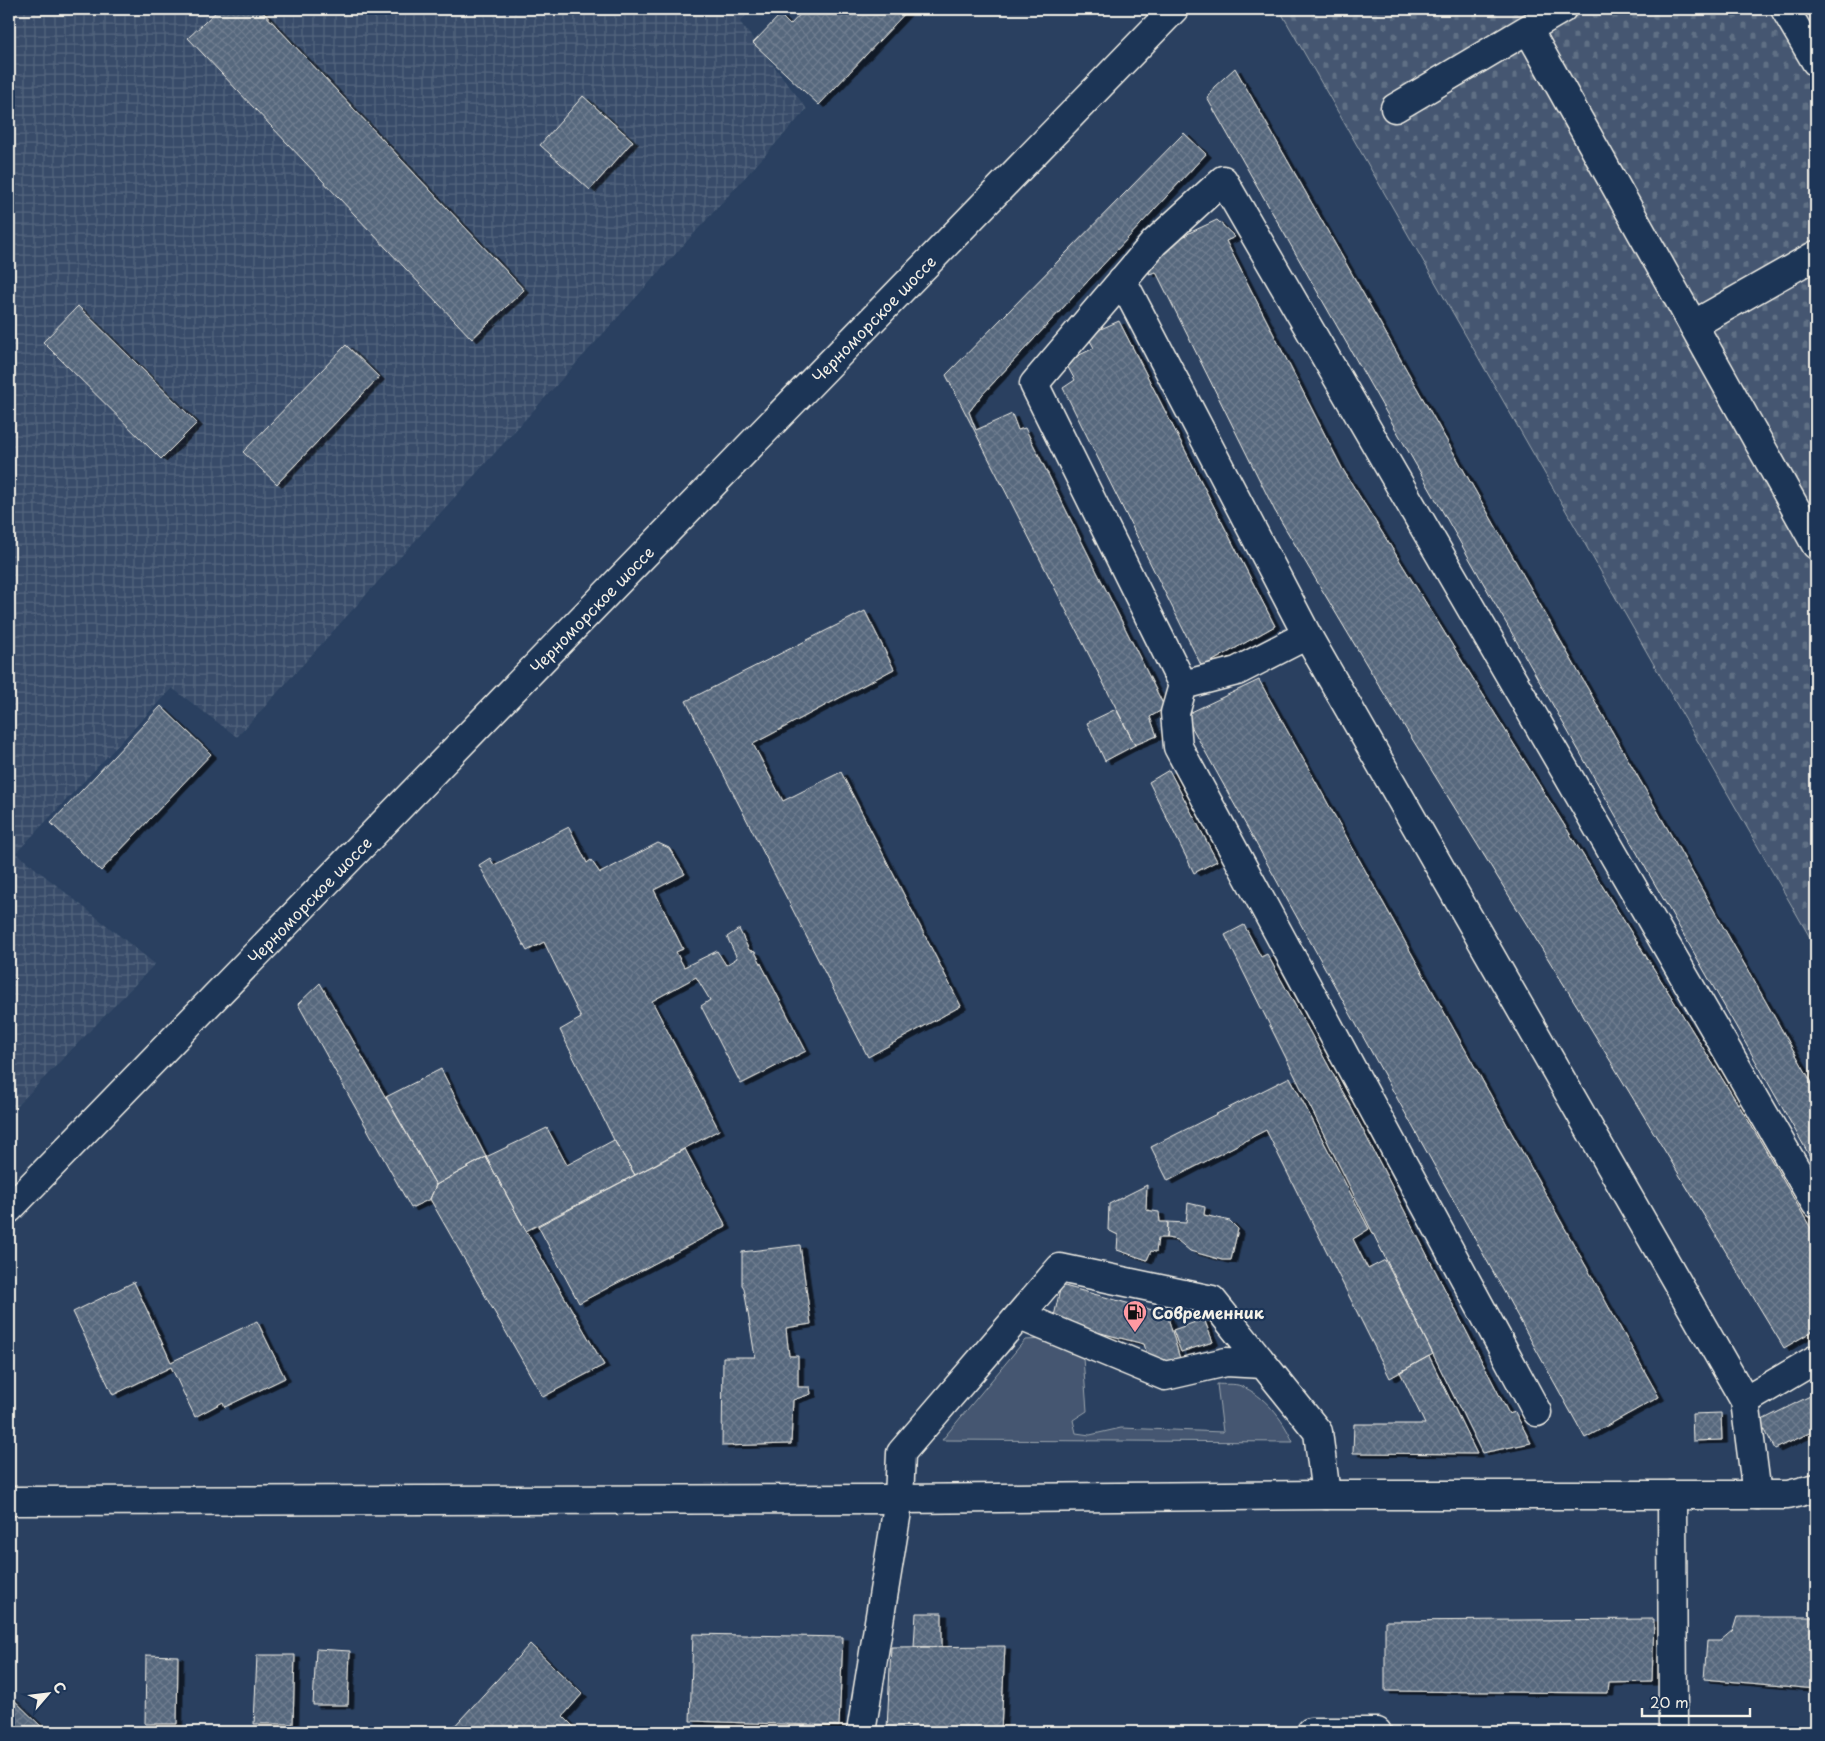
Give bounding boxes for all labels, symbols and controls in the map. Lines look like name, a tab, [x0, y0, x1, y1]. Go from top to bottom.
street label: Черноморское шоссе	[806, 250, 941, 388]
street label: Черноморское шоссе	[524, 540, 659, 678]
street label: Черноморское шоссе	[242, 831, 377, 969]
fuel station icon: Современник	[1122, 1299, 1148, 1333]
place label: Современник	[1152, 1300, 1265, 1324]
north arrow	[22, 1668, 72, 1718]
text: С	[48, 1678, 72, 1697]
scale bar	[1642, 1686, 1750, 1718]
text: 20 m	[1650, 1690, 1689, 1713]

